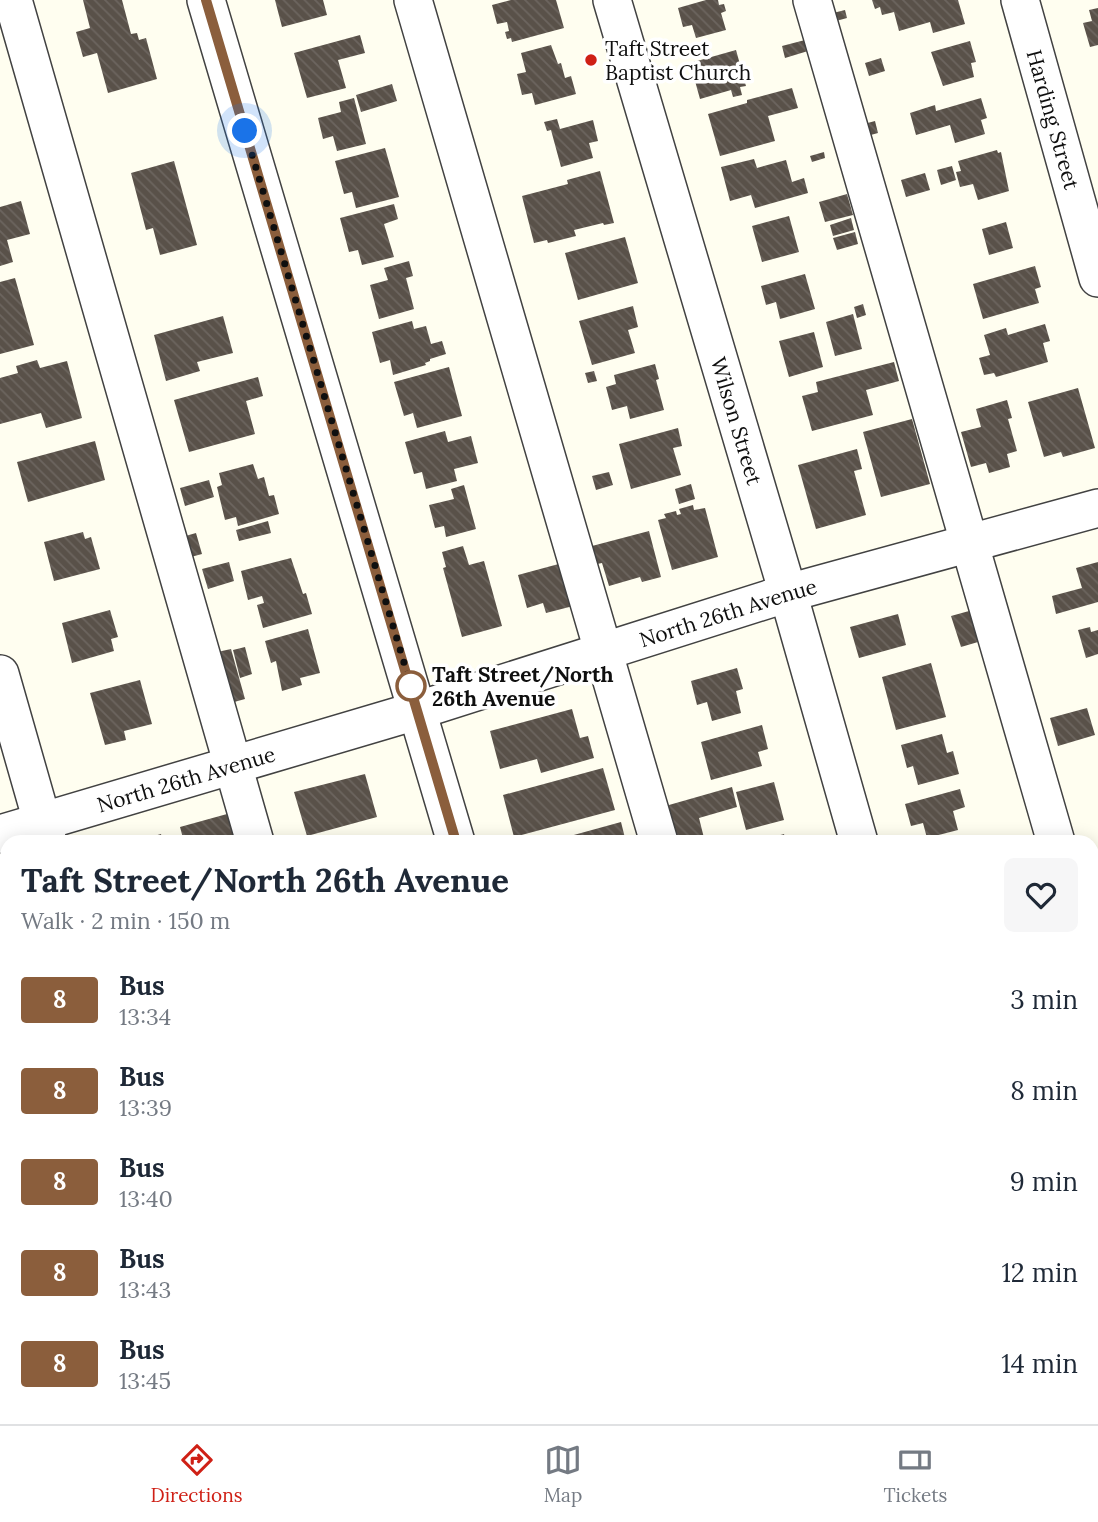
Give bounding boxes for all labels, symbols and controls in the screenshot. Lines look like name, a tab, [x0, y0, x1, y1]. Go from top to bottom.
place label: Taft Street Baptist Church	[605, 35, 751, 86]
street label: Harding Street	[1021, 46, 1086, 193]
marker: Taft Street Baptist Church	[583, 52, 599, 68]
your location	[227, 113, 262, 148]
street label: Wilson Street	[705, 354, 769, 489]
street label: North 26th Avenue	[636, 572, 820, 653]
place label: Taft Street/North 26th Avenue	[432, 661, 614, 712]
marker: Taft Street/North 26th Avenue	[396, 671, 426, 701]
street label: North 26th Avenue	[94, 740, 278, 818]
button: heart	[1004, 858, 1078, 932]
text: Taft Street/North 26th Avenue	[21, 859, 509, 901]
text: Walk · 2 min · 150 m	[21, 906, 230, 935]
text: Bus	[119, 969, 165, 1002]
text: 3 min	[1010, 983, 1078, 1016]
text: 8	[53, 984, 66, 1015]
text: 13:34	[119, 1002, 171, 1031]
text: Bus	[119, 1060, 165, 1093]
text: 8 min	[1010, 1074, 1078, 1107]
text: 8	[53, 1075, 66, 1106]
text: 13:39	[119, 1093, 172, 1122]
text: Bus	[119, 1151, 165, 1184]
text: 9 min	[1010, 1165, 1078, 1198]
text: 8	[53, 1166, 66, 1197]
text: 13:40	[119, 1184, 173, 1213]
text: Bus	[119, 1242, 165, 1275]
text: 12 min	[1001, 1256, 1078, 1289]
text: 8	[53, 1257, 66, 1288]
text: 13:43	[119, 1275, 171, 1304]
text: Bus	[119, 1333, 165, 1366]
text: 14 min	[1001, 1347, 1078, 1380]
text: 8	[53, 1348, 66, 1379]
text: 13:45	[119, 1366, 171, 1395]
tab: Directions	[151, 1441, 243, 1507]
tab: Map	[544, 1441, 582, 1507]
tab: Tickets	[883, 1441, 947, 1507]

